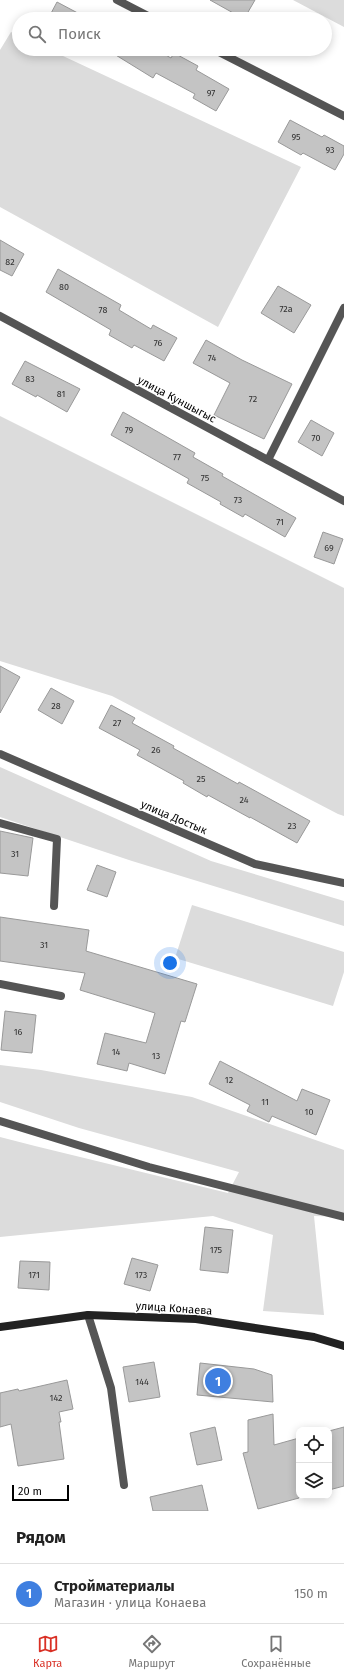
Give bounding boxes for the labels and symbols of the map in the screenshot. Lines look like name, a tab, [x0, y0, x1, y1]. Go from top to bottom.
house number: 97	[207, 88, 215, 98]
house number: 95	[291, 132, 301, 142]
house number: 93	[325, 145, 335, 155]
house number: 82	[5, 257, 15, 267]
house number: 80	[59, 282, 69, 292]
house number: 72а	[279, 304, 293, 314]
house number: 78	[99, 305, 107, 315]
house number: 76	[154, 338, 162, 348]
house number: 74	[208, 353, 216, 363]
street label: улица Куншыгыс	[135, 373, 218, 426]
house number: 83	[25, 374, 35, 384]
house number: 81	[57, 389, 65, 399]
house number: 72	[249, 394, 257, 404]
house number: 79	[125, 425, 134, 435]
house number: 70	[312, 433, 320, 443]
house number: 77	[173, 452, 181, 462]
house number: 75	[201, 473, 210, 483]
house number: 73	[234, 495, 242, 505]
house number: 71	[276, 517, 284, 527]
house number: 69	[324, 543, 334, 553]
house number: 28	[51, 701, 61, 711]
house number: 27	[113, 718, 121, 728]
house number: 26	[151, 745, 161, 755]
house number: 25	[197, 774, 206, 784]
house number: 24	[239, 795, 249, 805]
street label: улица Достык	[139, 798, 209, 837]
house number: 23	[288, 821, 296, 831]
house number: 31	[11, 849, 19, 859]
house number: 31	[40, 940, 48, 950]
your location	[160, 953, 180, 973]
house number: 16	[14, 1027, 23, 1037]
house number: 14	[112, 1047, 121, 1057]
house number: 13	[152, 1051, 160, 1061]
house number: 12	[225, 1075, 233, 1085]
house number: 11	[261, 1097, 269, 1107]
house number: 10	[305, 1107, 313, 1117]
house number: 175	[210, 1245, 223, 1255]
house number: 171	[28, 1270, 40, 1280]
house number: 173	[135, 1270, 147, 1280]
street label: улица Конаева	[135, 1299, 213, 1318]
pin: 1	[205, 1366, 231, 1396]
house number: 144	[135, 1377, 149, 1387]
house number: 142	[50, 1393, 62, 1403]
scale bar	[12, 1483, 69, 1502]

